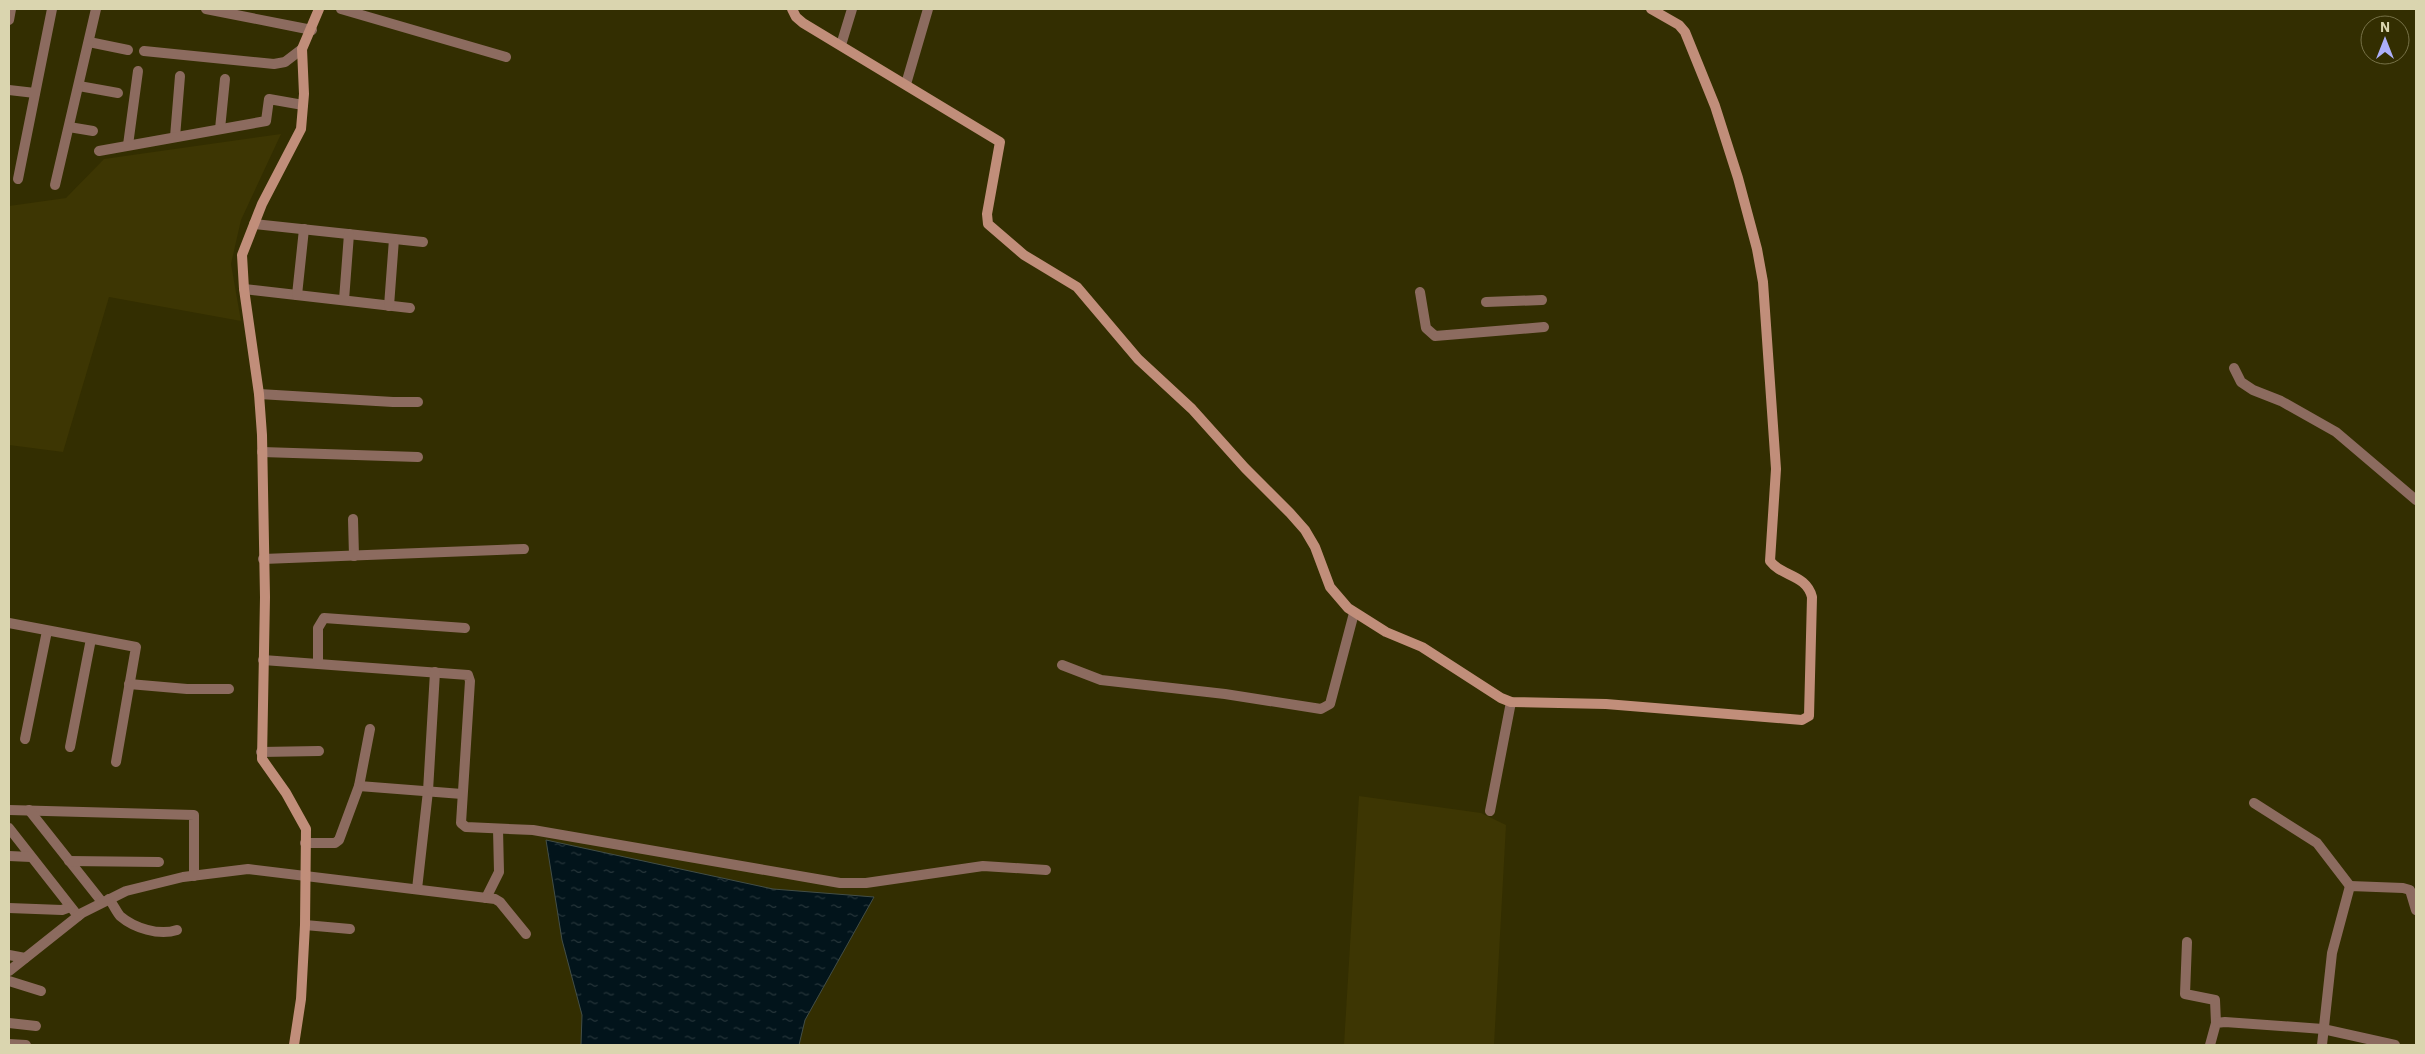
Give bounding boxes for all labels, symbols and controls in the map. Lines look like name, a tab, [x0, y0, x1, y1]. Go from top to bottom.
north arrow	[2360, 15, 2410, 65]
text: N	[2380, 18, 2390, 36]

